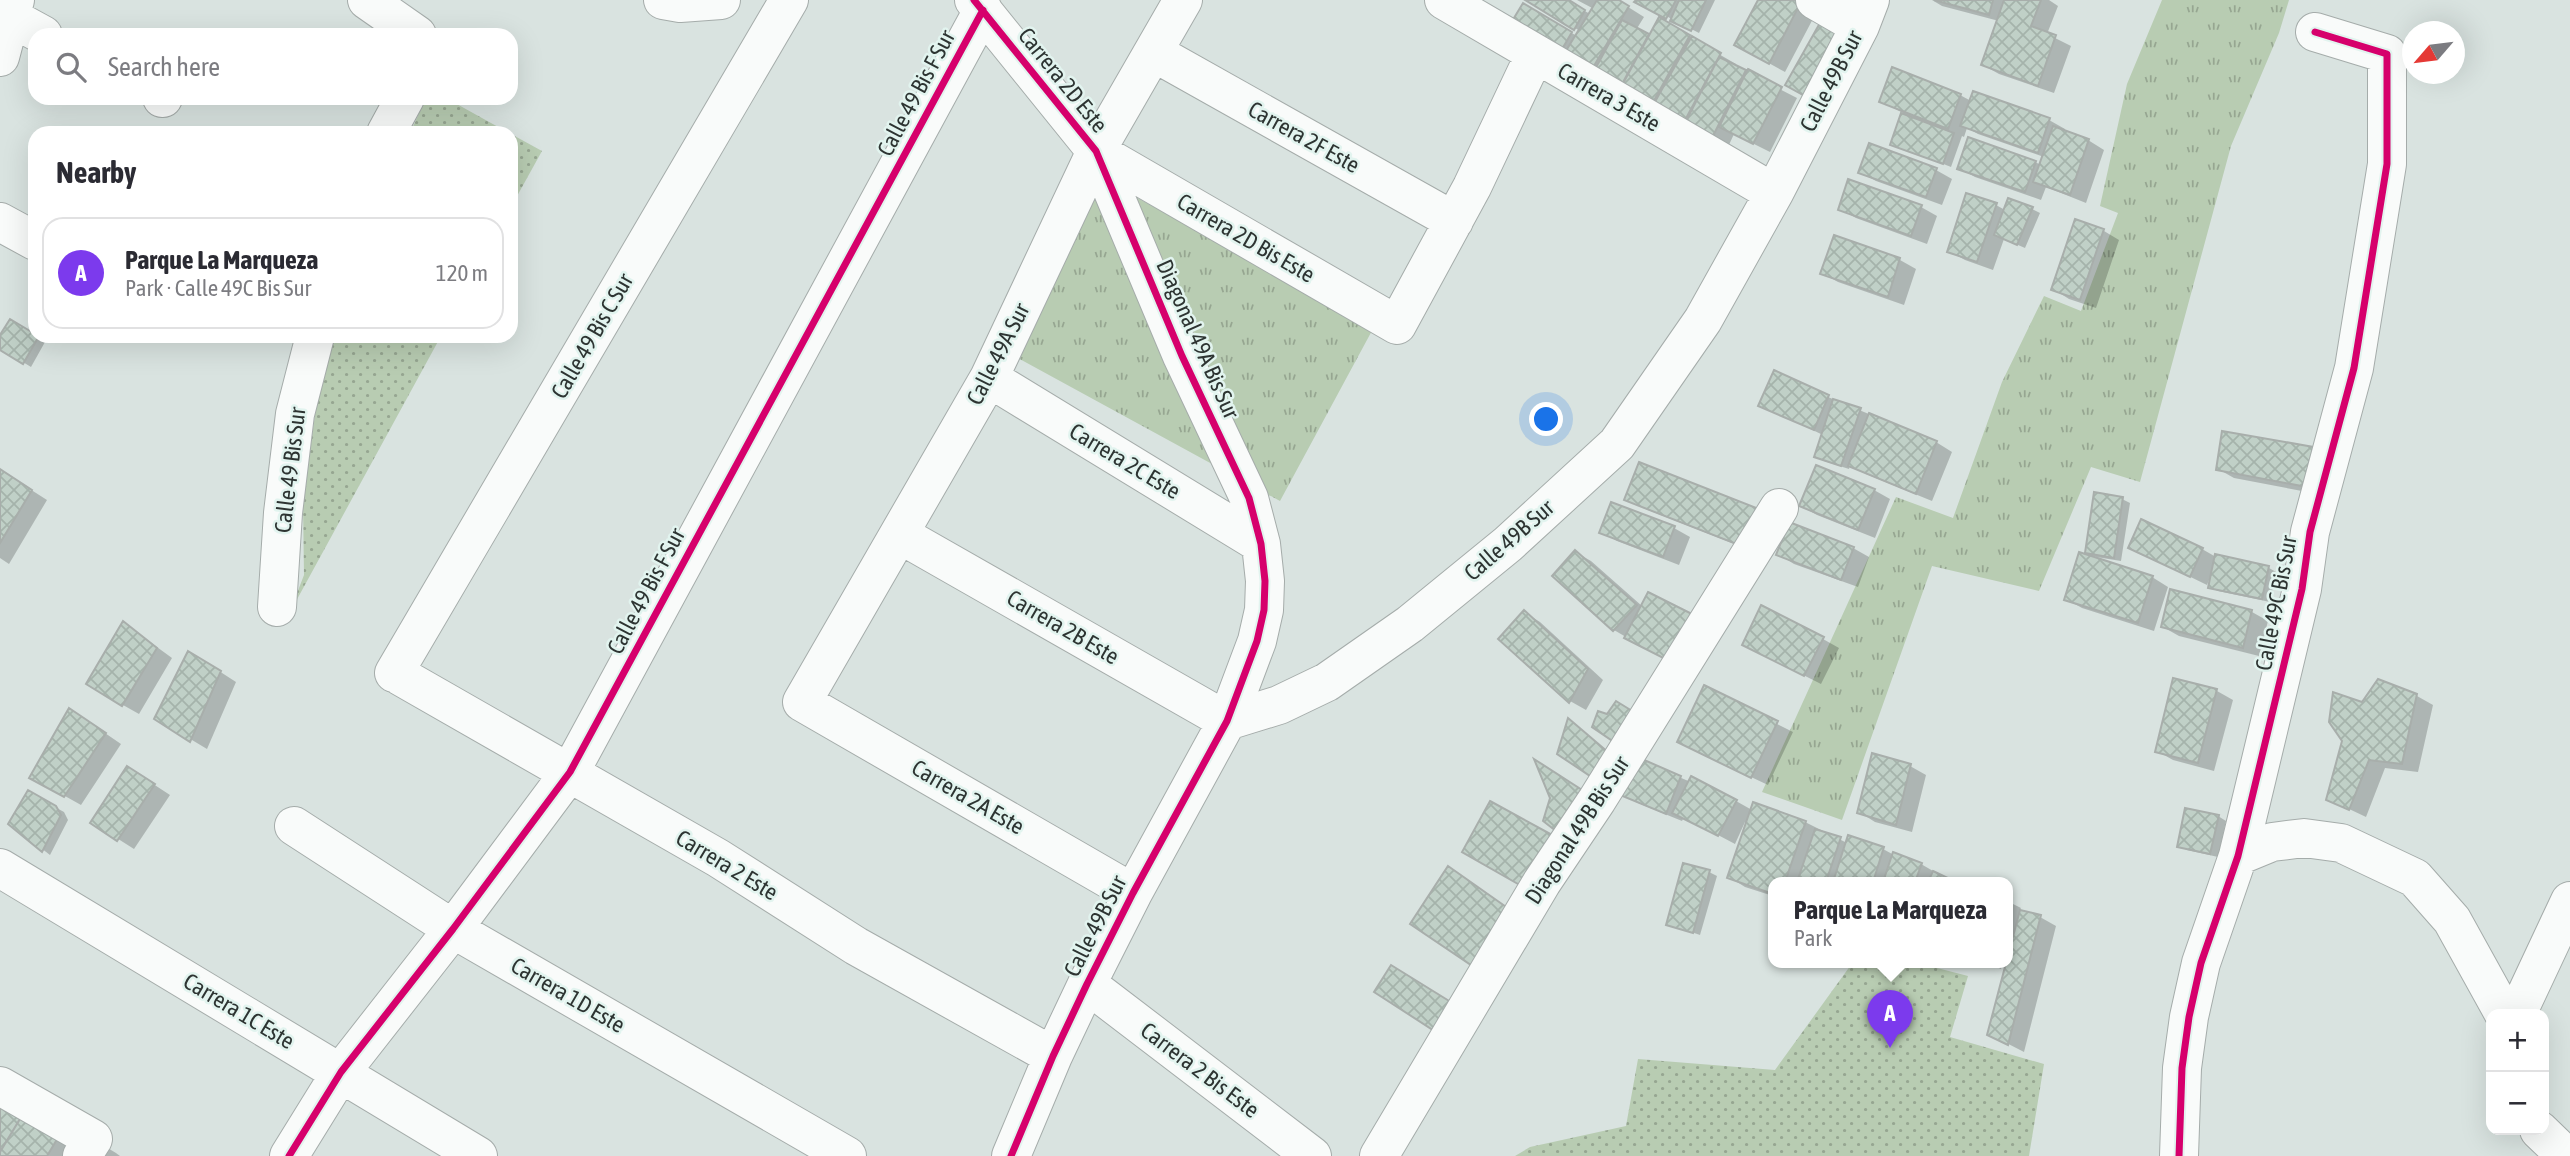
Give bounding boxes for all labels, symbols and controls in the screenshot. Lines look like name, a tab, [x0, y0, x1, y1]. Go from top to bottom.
north arrow	[2402, 21, 2465, 84]
street label: Carrera 2D Este	[1013, 23, 1113, 137]
street label: Calle 49 Bis F Sur	[872, 25, 961, 160]
street label: Calle 49B Sur	[1794, 25, 1868, 136]
search box	[28, 28, 518, 105]
icon: search	[52, 48, 90, 86]
text: Search here	[108, 52, 220, 82]
street label: Carrera 3 Este	[1553, 57, 1665, 137]
street label: Carrera 2F Este	[1244, 96, 1364, 178]
text: Nearby	[56, 155, 136, 189]
street label: Carrera 2D Bis Este	[1173, 188, 1319, 288]
text: Parque La Marqueza	[125, 245, 318, 275]
street label: Diagonal 49A Bis Sur	[1151, 255, 1245, 424]
text: A	[75, 260, 87, 286]
text: 120 m	[436, 260, 488, 286]
street label: Calle 49 Bis C Sur	[546, 268, 639, 403]
text: Park · Calle 49C Bis Sur	[125, 275, 311, 301]
street label: Calle 49A Sur	[961, 298, 1035, 409]
your location	[1529, 402, 1563, 436]
street label: Calle 49 Bis Sur	[269, 404, 311, 534]
street label: Carrera 2C Este	[1065, 418, 1185, 504]
street label: Calle 49B Sur	[1459, 493, 1560, 586]
street label: Calle 49 Bis F Sur	[602, 523, 691, 658]
street label: Calle 49C Bis Sur	[2250, 532, 2302, 673]
street label: Carrera 2B Este	[1002, 585, 1124, 669]
street label: Diagonal 49B Bis Sur	[1520, 750, 1635, 909]
street label: Carrera 2A Este	[907, 754, 1029, 840]
street label: Carrera 2 Este	[671, 825, 783, 905]
street label: Calle 49B Sur	[1058, 870, 1132, 981]
popup	[1768, 877, 2013, 968]
text: Parque La Marqueza	[1794, 895, 1987, 925]
text: Park	[1794, 925, 1832, 951]
street label: Carrera 1D Este	[507, 952, 629, 1038]
street label: Carrera 1C Este	[179, 968, 299, 1054]
pin: A	[1867, 990, 1913, 1048]
map controls	[2486, 1009, 2549, 1135]
button: +	[2486, 1009, 2549, 1072]
street label: Carrera 2 Bis Este	[1136, 1017, 1264, 1123]
button: −	[2486, 1072, 2549, 1135]

